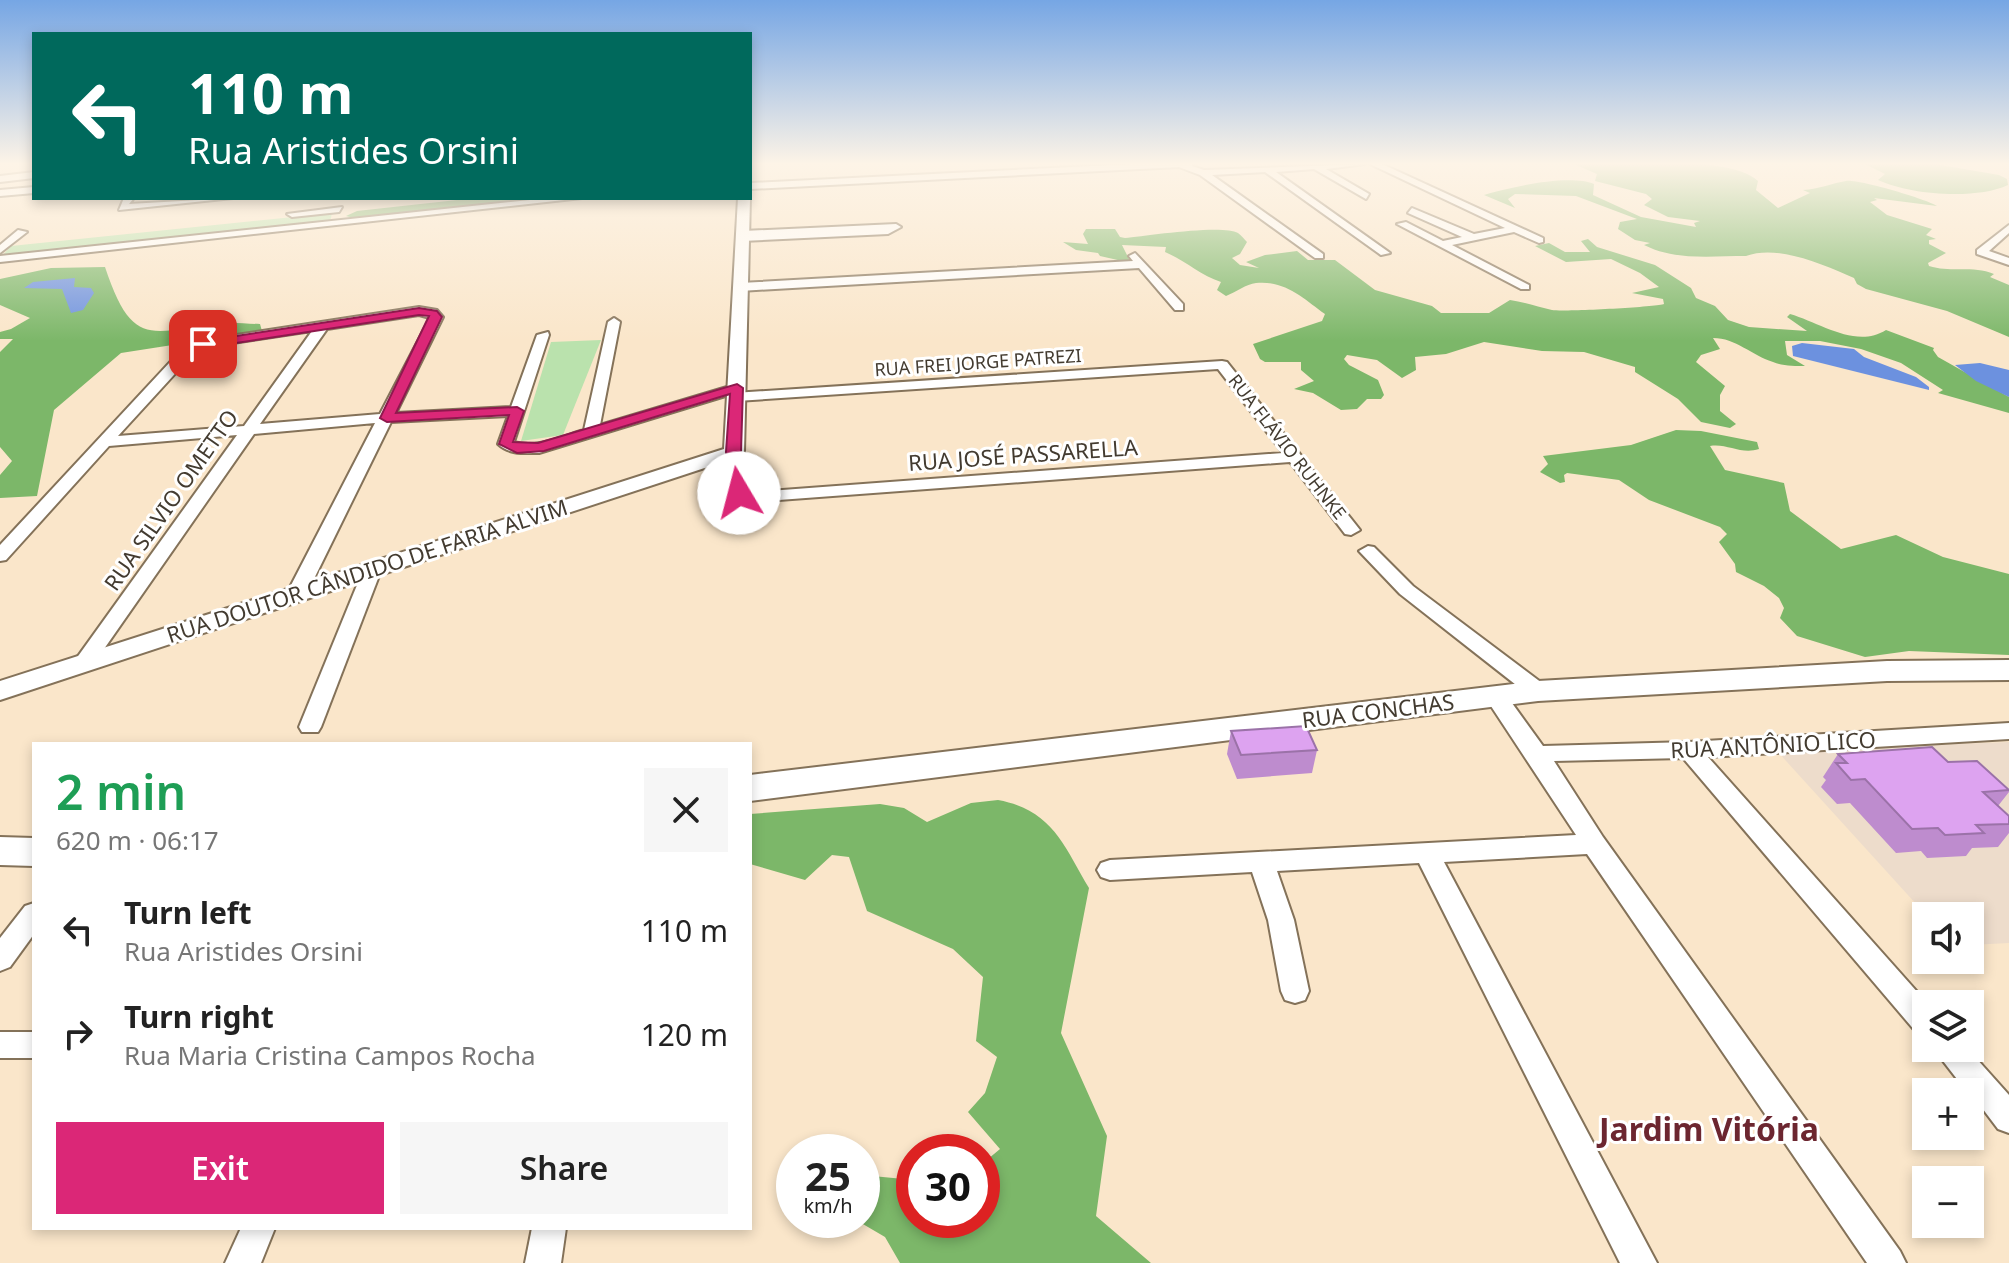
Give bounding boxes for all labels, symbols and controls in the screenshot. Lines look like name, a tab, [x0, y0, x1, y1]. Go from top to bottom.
text: 110 m	[188, 54, 353, 130]
icon: left	[56, 64, 160, 168]
text: Rua Aristides Orsini	[188, 126, 519, 175]
pin	[169, 310, 237, 378]
icon: arrive	[181, 322, 225, 366]
street label: RUA FREI JORGE PATREZI	[874, 343, 1082, 381]
street label: RUA FLÁVIO RUHNKE	[1224, 369, 1352, 524]
street label: RUA SILVIO OMETTO	[96, 403, 244, 596]
street label: RUA JOSÉ PASSARELLA	[907, 431, 1140, 477]
position arrow	[697, 451, 781, 535]
street label: RUA DOUTOR CÂNDIDO DE FARIA ALVIM	[162, 491, 571, 649]
street label: RUA CONCHAS	[1300, 686, 1456, 734]
street label: RUA ANTÔNIO LICO	[1669, 724, 1876, 764]
text: 2 min	[56, 759, 186, 824]
button: close	[644, 768, 728, 852]
text: 620 m · 06:17	[56, 822, 219, 858]
text: Turn left	[124, 892, 252, 933]
map controls	[1912, 902, 1984, 1238]
button: sound	[1912, 902, 1984, 974]
icon: left	[56, 908, 100, 952]
text: 110 m	[641, 910, 728, 951]
text: Rua Aristides Orsini	[124, 933, 363, 969]
button: layers	[1912, 990, 1984, 1062]
text: Turn right	[124, 996, 274, 1037]
icon: right	[56, 1012, 100, 1056]
text: 120 m	[641, 1014, 728, 1055]
text: Rua Maria Cristina Campos Rocha	[124, 1037, 536, 1073]
button: +	[1912, 1078, 1984, 1150]
district label: Jardim Vitória	[1596, 1107, 1819, 1150]
button: Exit	[56, 1122, 384, 1214]
button: Share	[400, 1122, 728, 1214]
speed limit sign: 30	[896, 1134, 1000, 1238]
text: 25	[805, 1148, 851, 1203]
button: −	[1912, 1166, 1984, 1238]
text: km/h	[803, 1192, 853, 1219]

